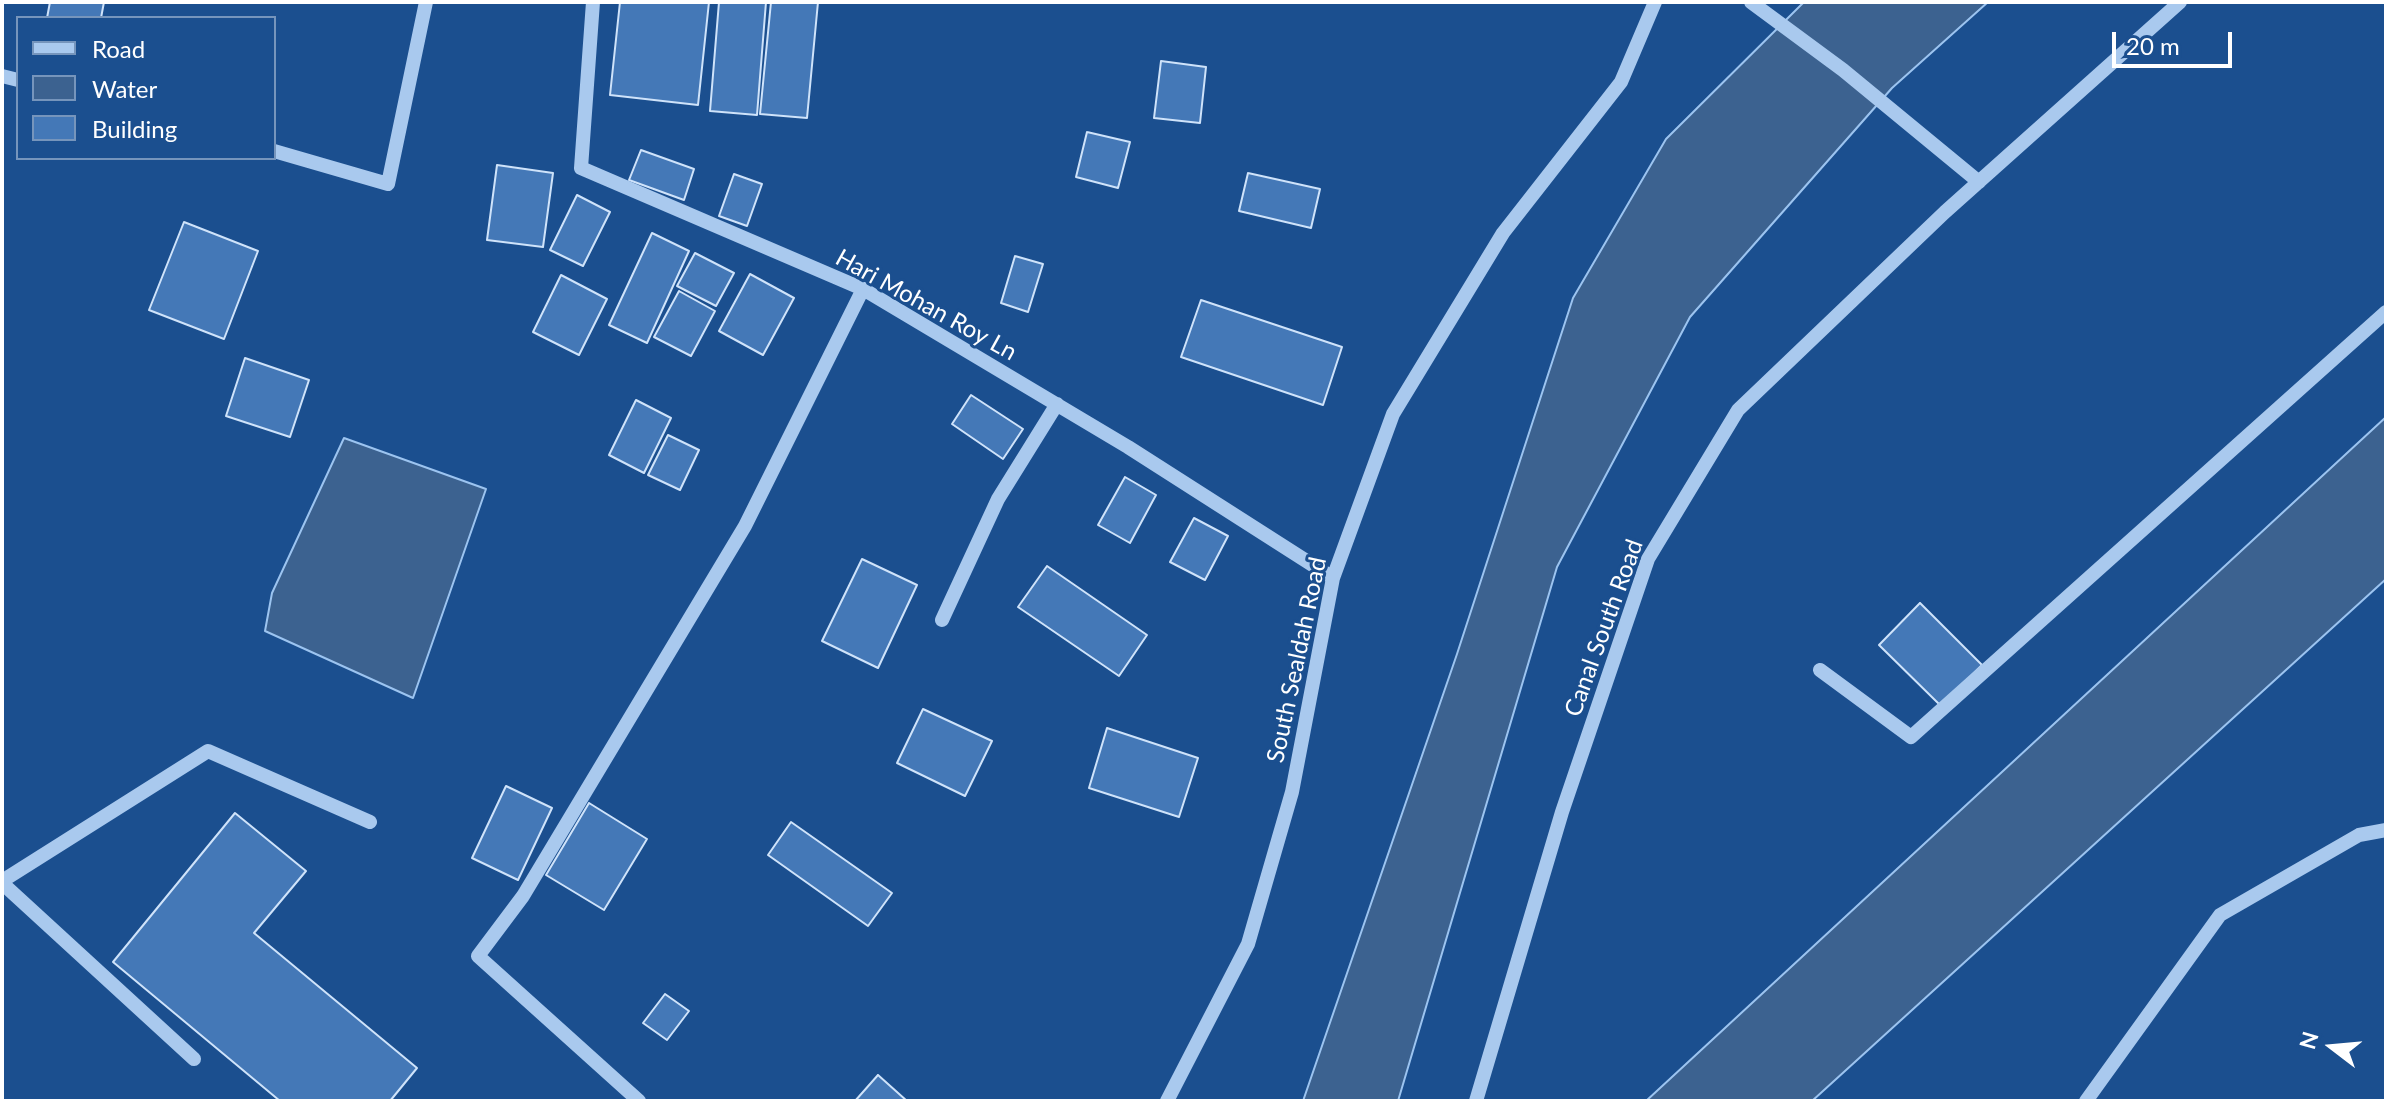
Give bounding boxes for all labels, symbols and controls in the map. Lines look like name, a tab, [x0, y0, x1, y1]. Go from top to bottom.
legend	[16, 16, 276, 160]
scale bar	[2116, 16, 2236, 66]
text: 20 m	[2126, 31, 2180, 60]
text: Road	[92, 34, 145, 63]
text: Water	[92, 74, 157, 103]
text: Building	[92, 114, 177, 143]
street label: Hari Mohan Roy Ln	[830, 243, 1022, 367]
street label: Canal South Road	[1559, 535, 1649, 721]
street label: South Sealdah Road	[1261, 555, 1333, 765]
north arrow	[2292, 1007, 2372, 1087]
text: N	[2293, 1028, 2324, 1052]

